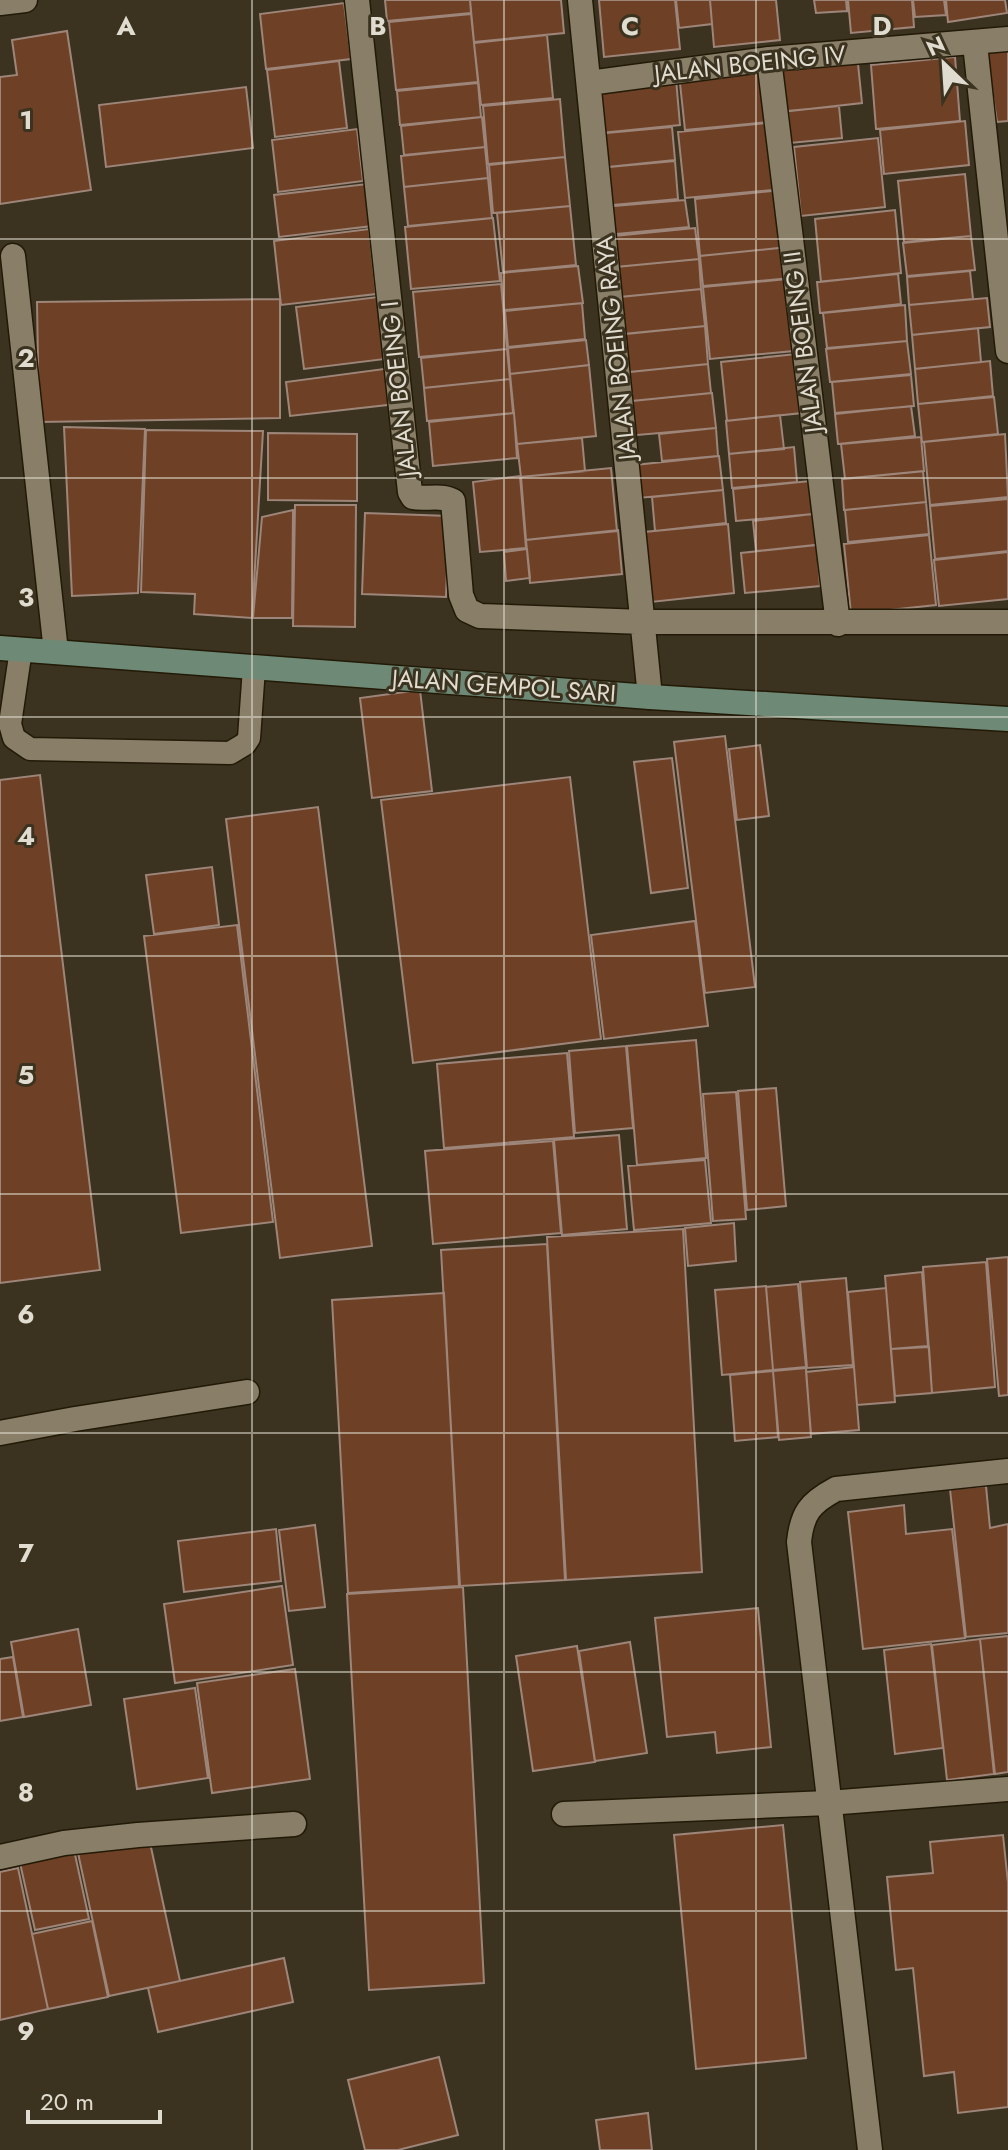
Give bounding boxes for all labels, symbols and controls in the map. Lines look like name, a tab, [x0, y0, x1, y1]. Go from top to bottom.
text: A	[115, 7, 136, 45]
text: B	[369, 7, 387, 45]
text: C	[621, 7, 639, 45]
text: D	[872, 7, 892, 45]
north arrow	[904, 24, 984, 104]
text: N	[921, 28, 950, 64]
street label: JALAN BOEING IV	[650, 36, 848, 91]
text: 1	[19, 101, 33, 139]
street label: JALAN BOEING RAYA	[586, 234, 645, 465]
street label: JALAN BOEING II	[774, 249, 831, 438]
street label: JALAN BOEING I	[372, 299, 425, 482]
text: 2	[17, 339, 35, 377]
text: 3	[18, 578, 34, 616]
street label: JALAN GEMPOL SARI	[388, 660, 617, 711]
text: 4	[17, 817, 35, 855]
text: 5	[18, 1056, 34, 1094]
text: 6	[17, 1295, 35, 1333]
text: 7	[18, 1534, 34, 1572]
text: 8	[18, 1773, 34, 1811]
text: 9	[17, 2012, 35, 2050]
scale bar	[28, 2074, 160, 2124]
text: 20 m	[40, 2084, 94, 2119]

